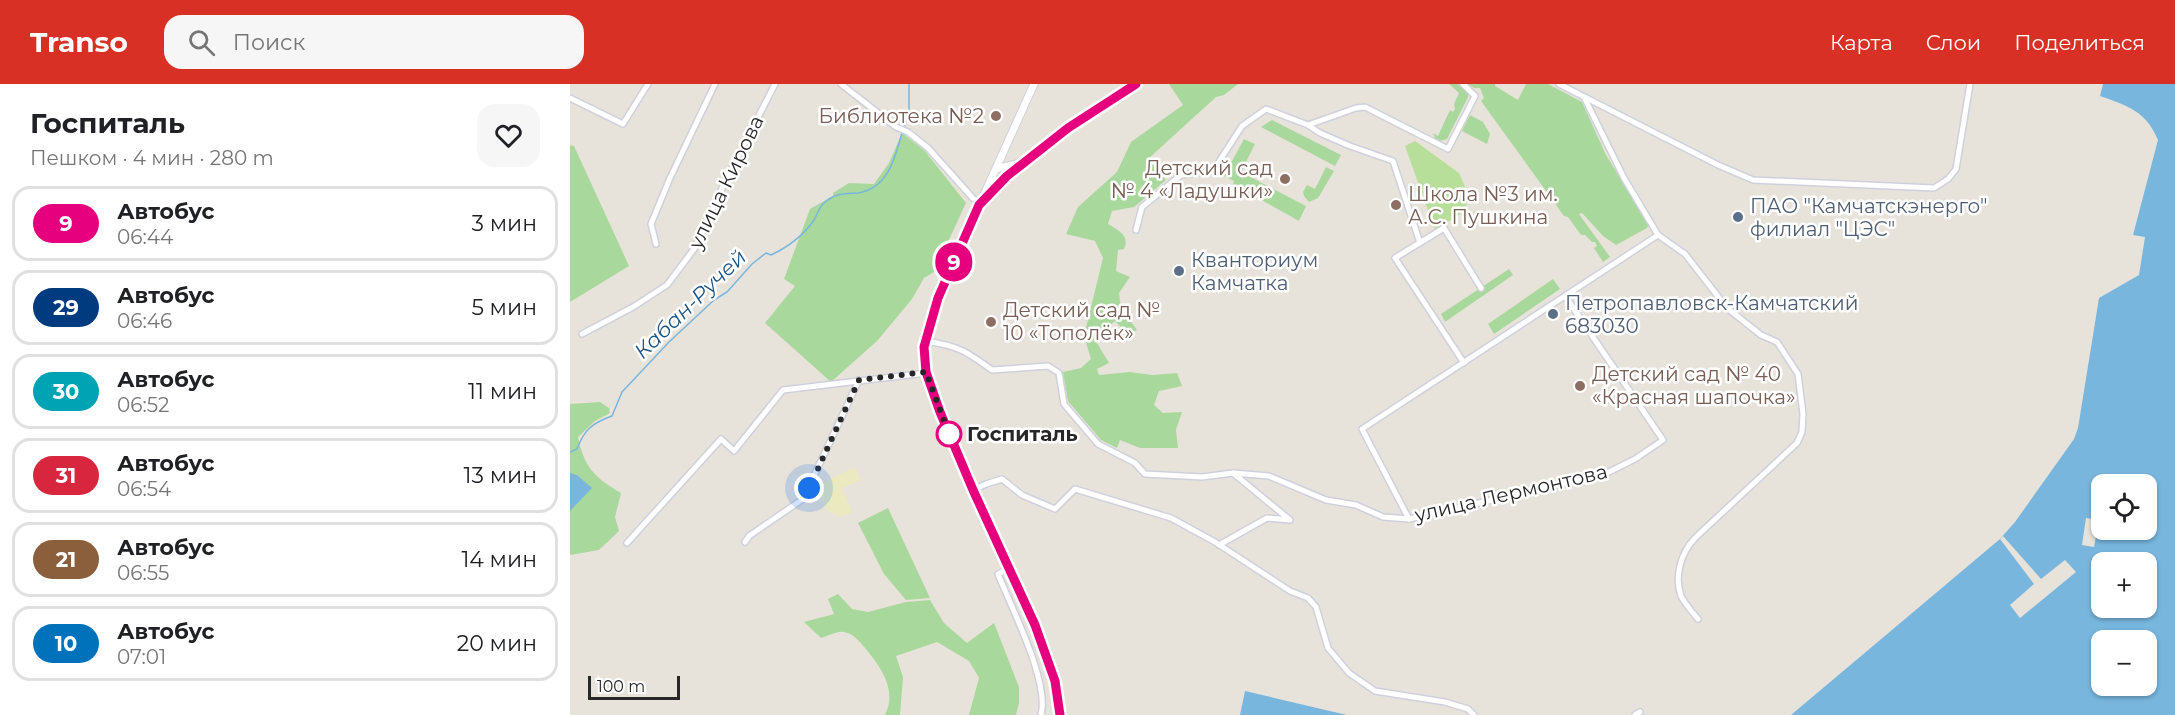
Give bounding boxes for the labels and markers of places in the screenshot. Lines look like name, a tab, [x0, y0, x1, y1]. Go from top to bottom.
place label: Библиотека №2	[818, 104, 984, 128]
marker: Библиотека №2	[989, 109, 1003, 123]
place label: Детский сад № 4 «Ладушки»	[1111, 156, 1273, 203]
marker: Детский сад № 4 «Ладушки»	[1278, 172, 1292, 186]
place label: Школа №3 им. А.С. Пушкина	[1408, 182, 1558, 229]
place label: ПАО "Камчатскэнерго" филиал "ЦЭС"	[1750, 194, 1987, 241]
marker: Школа №3 им. А.С. Пушкина	[1389, 198, 1403, 212]
marker: ПАО "Камчатскэнерго" филиал "ЦЭС"	[1731, 210, 1745, 224]
place label: Кванториум Камчатка	[1191, 248, 1318, 295]
marker: Кванториум Камчатка	[1172, 264, 1186, 278]
place label: Петропавловск-Камчатский 683030	[1565, 291, 1858, 338]
place label: Детский сад № 10 «Тополёк»	[1003, 298, 1160, 345]
marker: Петропавловск-Камчатский 683030	[1546, 307, 1560, 321]
marker: Детский сад № 10 «Тополёк»	[984, 315, 998, 329]
place label: Детский сад № 40 «Красная шапочка»	[1592, 362, 1796, 409]
marker: Детский сад № 40 «Красная шапочка»	[1573, 379, 1587, 393]
marker: Госпиталь	[936, 421, 962, 447]
place label: Госпиталь	[967, 422, 1078, 446]

